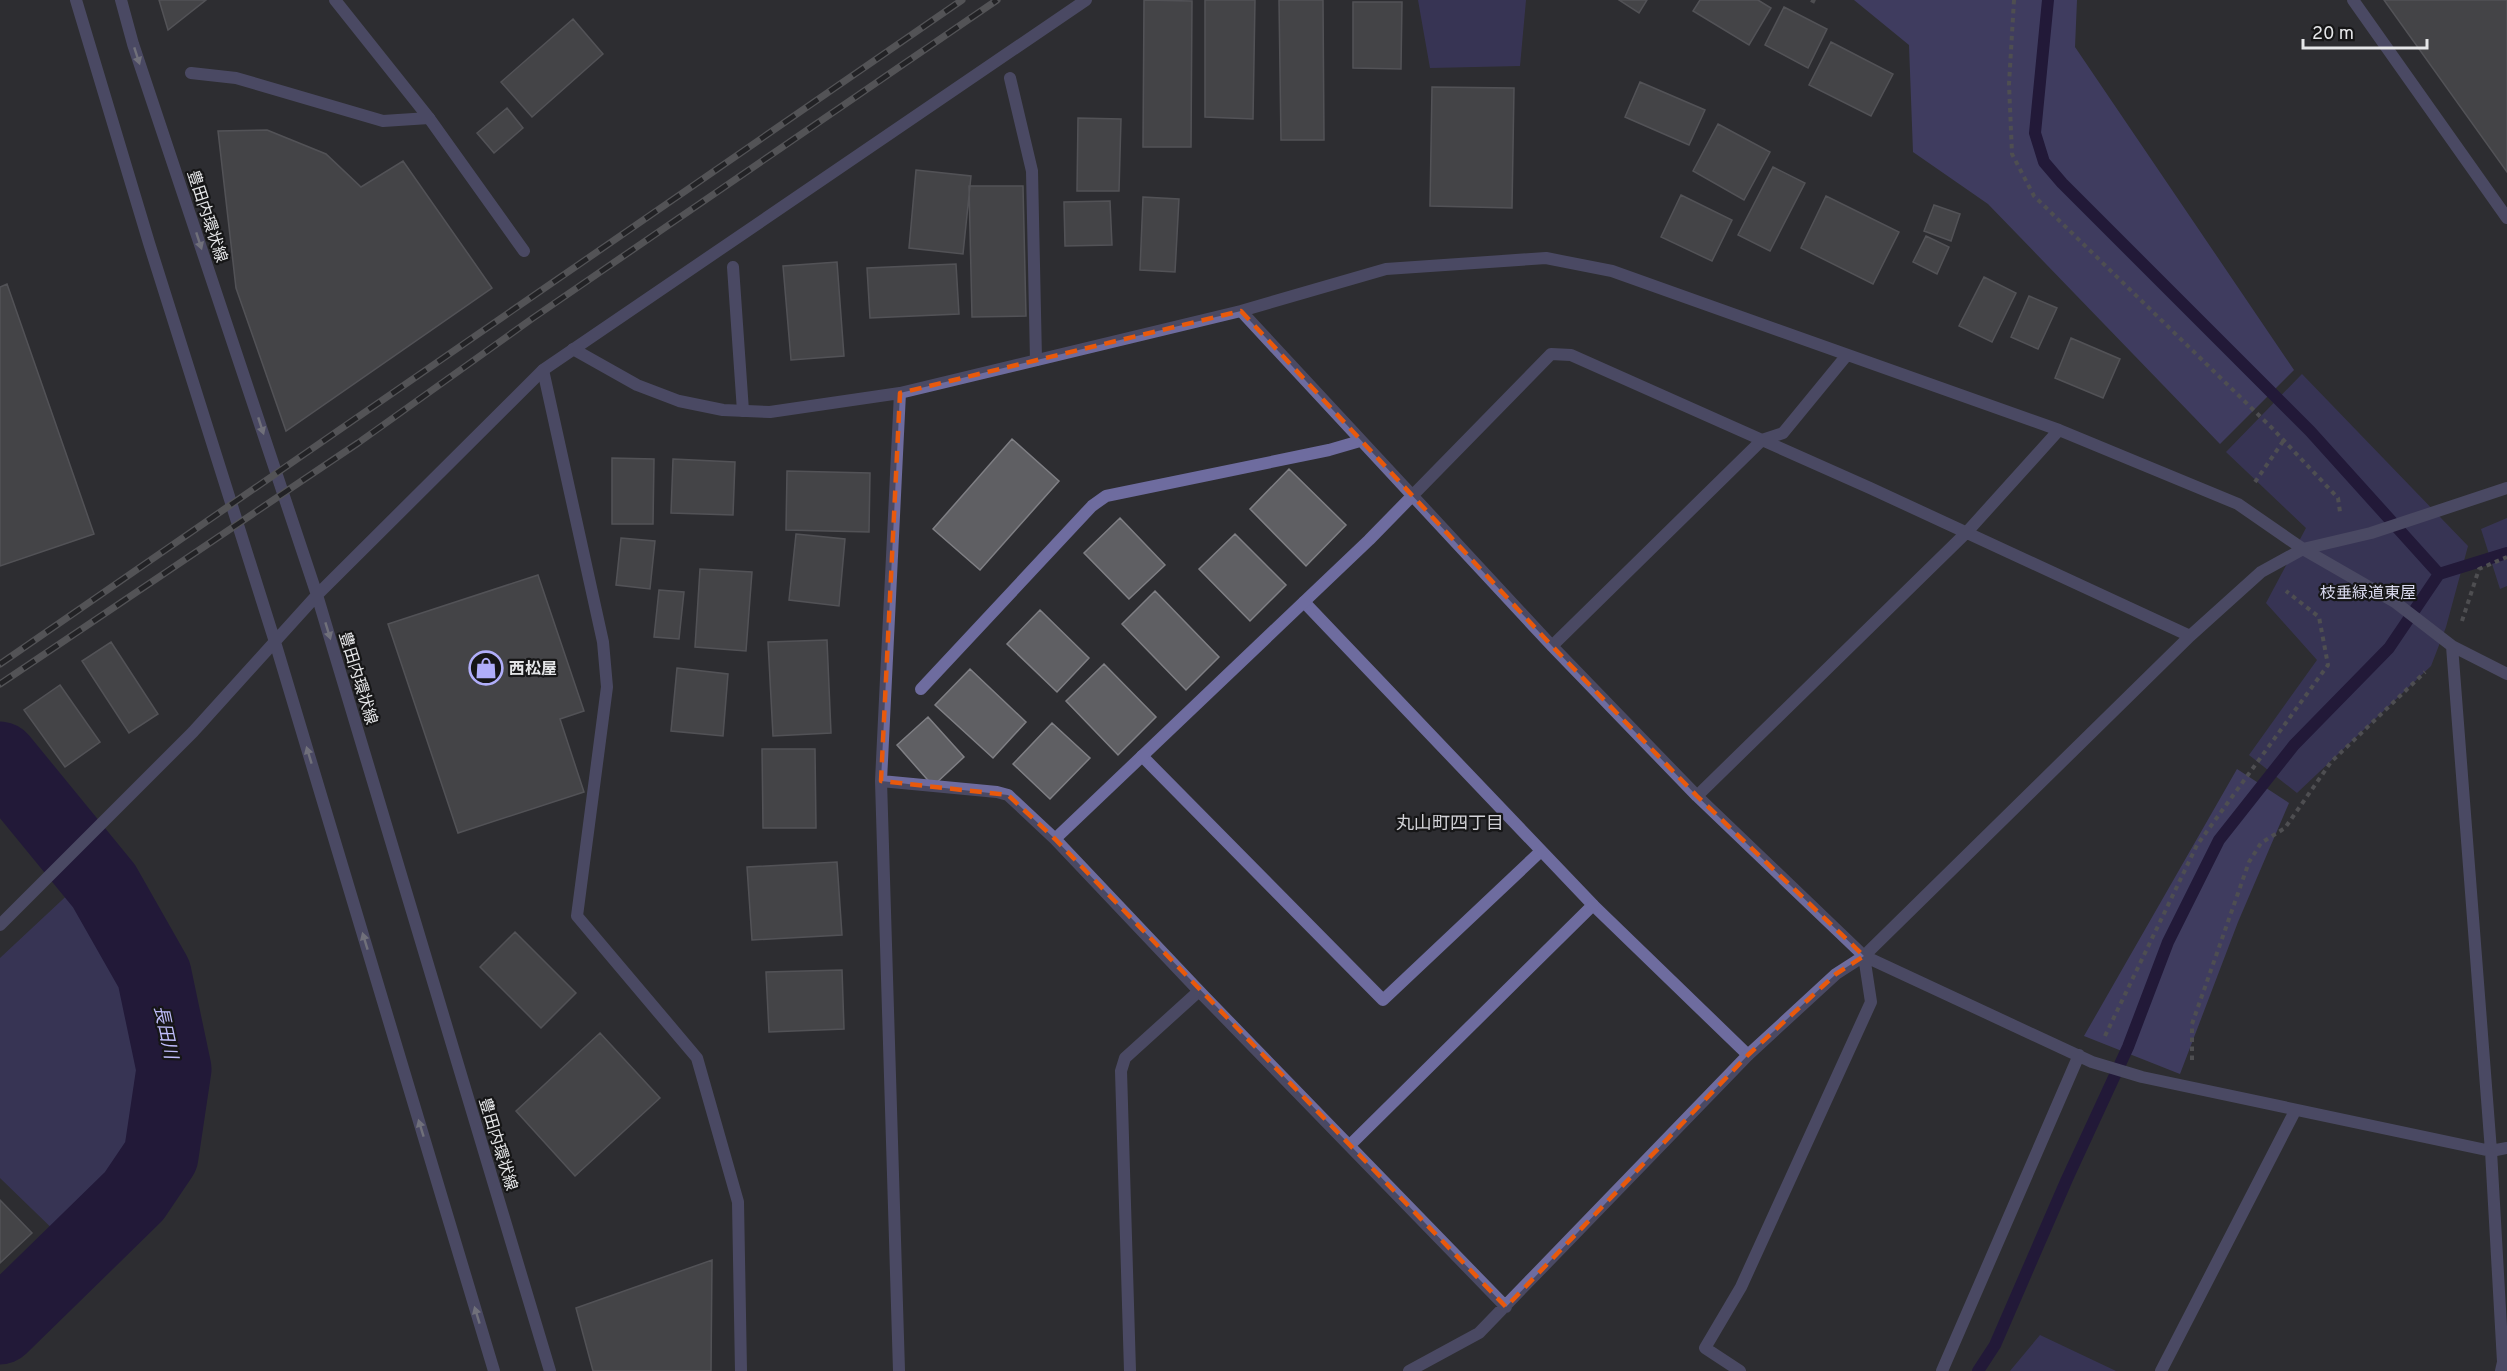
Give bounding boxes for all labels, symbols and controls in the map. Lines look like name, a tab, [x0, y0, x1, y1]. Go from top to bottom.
scale bar	[2303, 12, 2428, 50]
text: 20 m	[2312, 23, 2354, 46]
one-way arrow	[133, 47, 143, 65]
street label: 豊田内環状線	[182, 168, 230, 265]
one-way arrow	[195, 232, 204, 250]
one-way arrow	[256, 417, 266, 435]
park label: 枝垂緑道東屋	[2320, 584, 2416, 604]
one-way arrow	[324, 623, 333, 641]
street label: 豊田内環状線	[333, 630, 381, 727]
shop icon: 西松屋	[468, 650, 504, 686]
place label: 西松屋	[509, 660, 557, 680]
one-way arrow	[304, 746, 313, 764]
district label: 丸山町四丁目	[1396, 813, 1504, 836]
one-way arrow	[360, 932, 369, 950]
water label: 長田川	[148, 1004, 182, 1063]
street label: 豊田内環状線	[473, 1096, 521, 1193]
one-way arrow	[416, 1119, 425, 1137]
one-way arrow	[472, 1306, 481, 1324]

